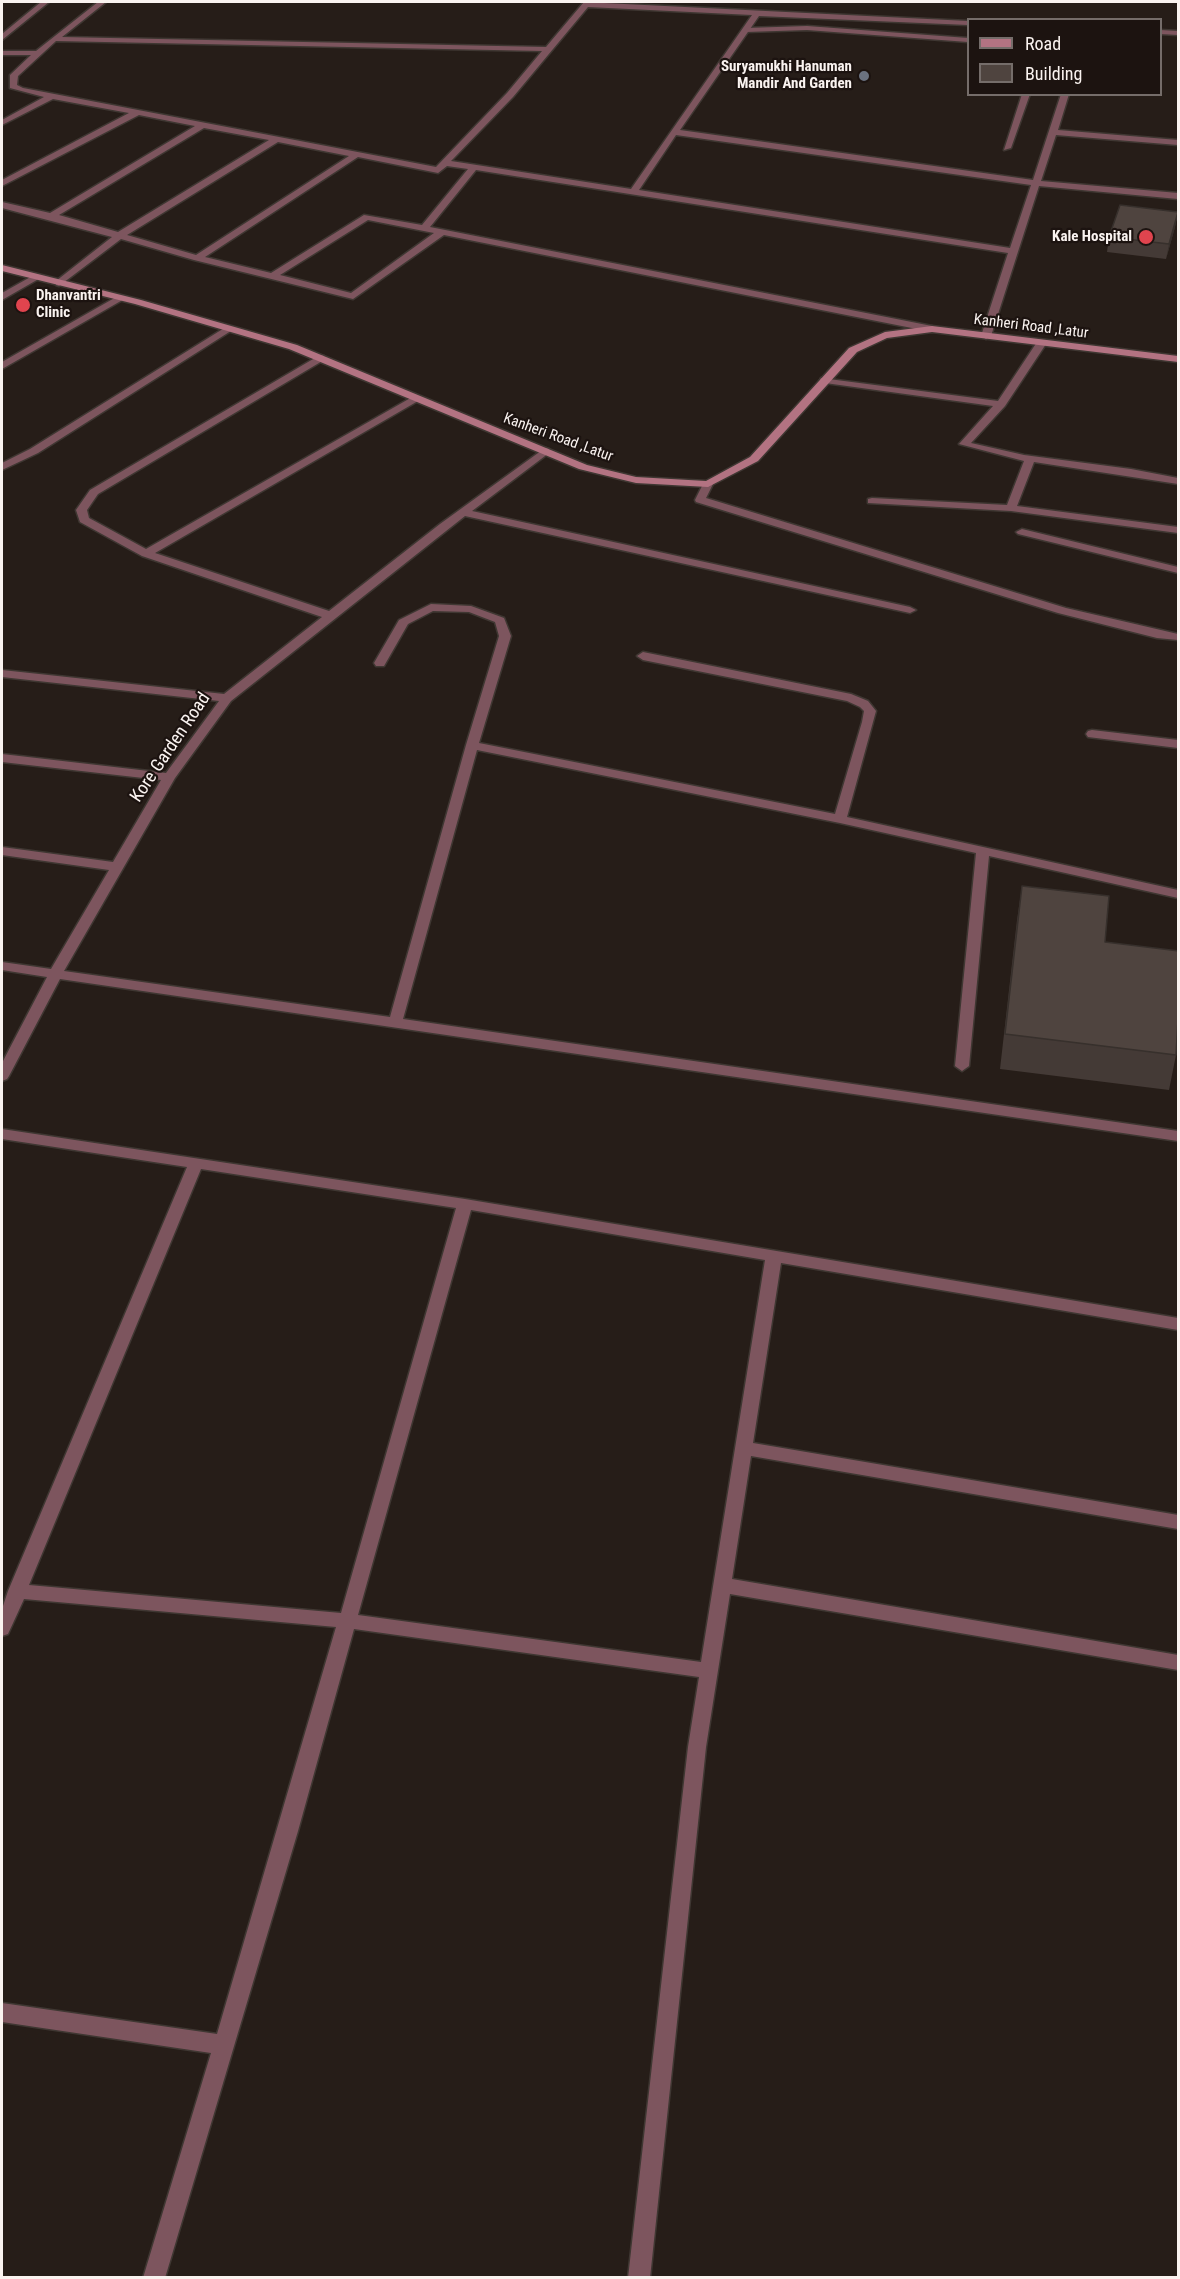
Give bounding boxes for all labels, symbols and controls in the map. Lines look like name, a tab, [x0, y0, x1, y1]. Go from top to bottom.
legend	[967, 18, 1162, 96]
text: Road	[1025, 33, 1061, 54]
place label: Suryamukhi Hanuman Mandir And Garden	[721, 58, 852, 93]
text: Building	[1025, 63, 1082, 84]
marker: Suryamukhi Hanuman Mandir And Garden	[857, 69, 871, 83]
place label: Kale Hospital	[1052, 228, 1132, 246]
marker: Kale Hospital	[1137, 228, 1155, 246]
place label: Dhanvantri Clinic	[36, 287, 101, 322]
marker: Dhanvantri Clinic	[14, 296, 32, 314]
street label: Kanheri Road ,Latur	[973, 311, 1089, 343]
street label: Kanheri Road ,Latur	[501, 410, 615, 466]
street label: Kore Garden Road	[126, 689, 216, 807]

